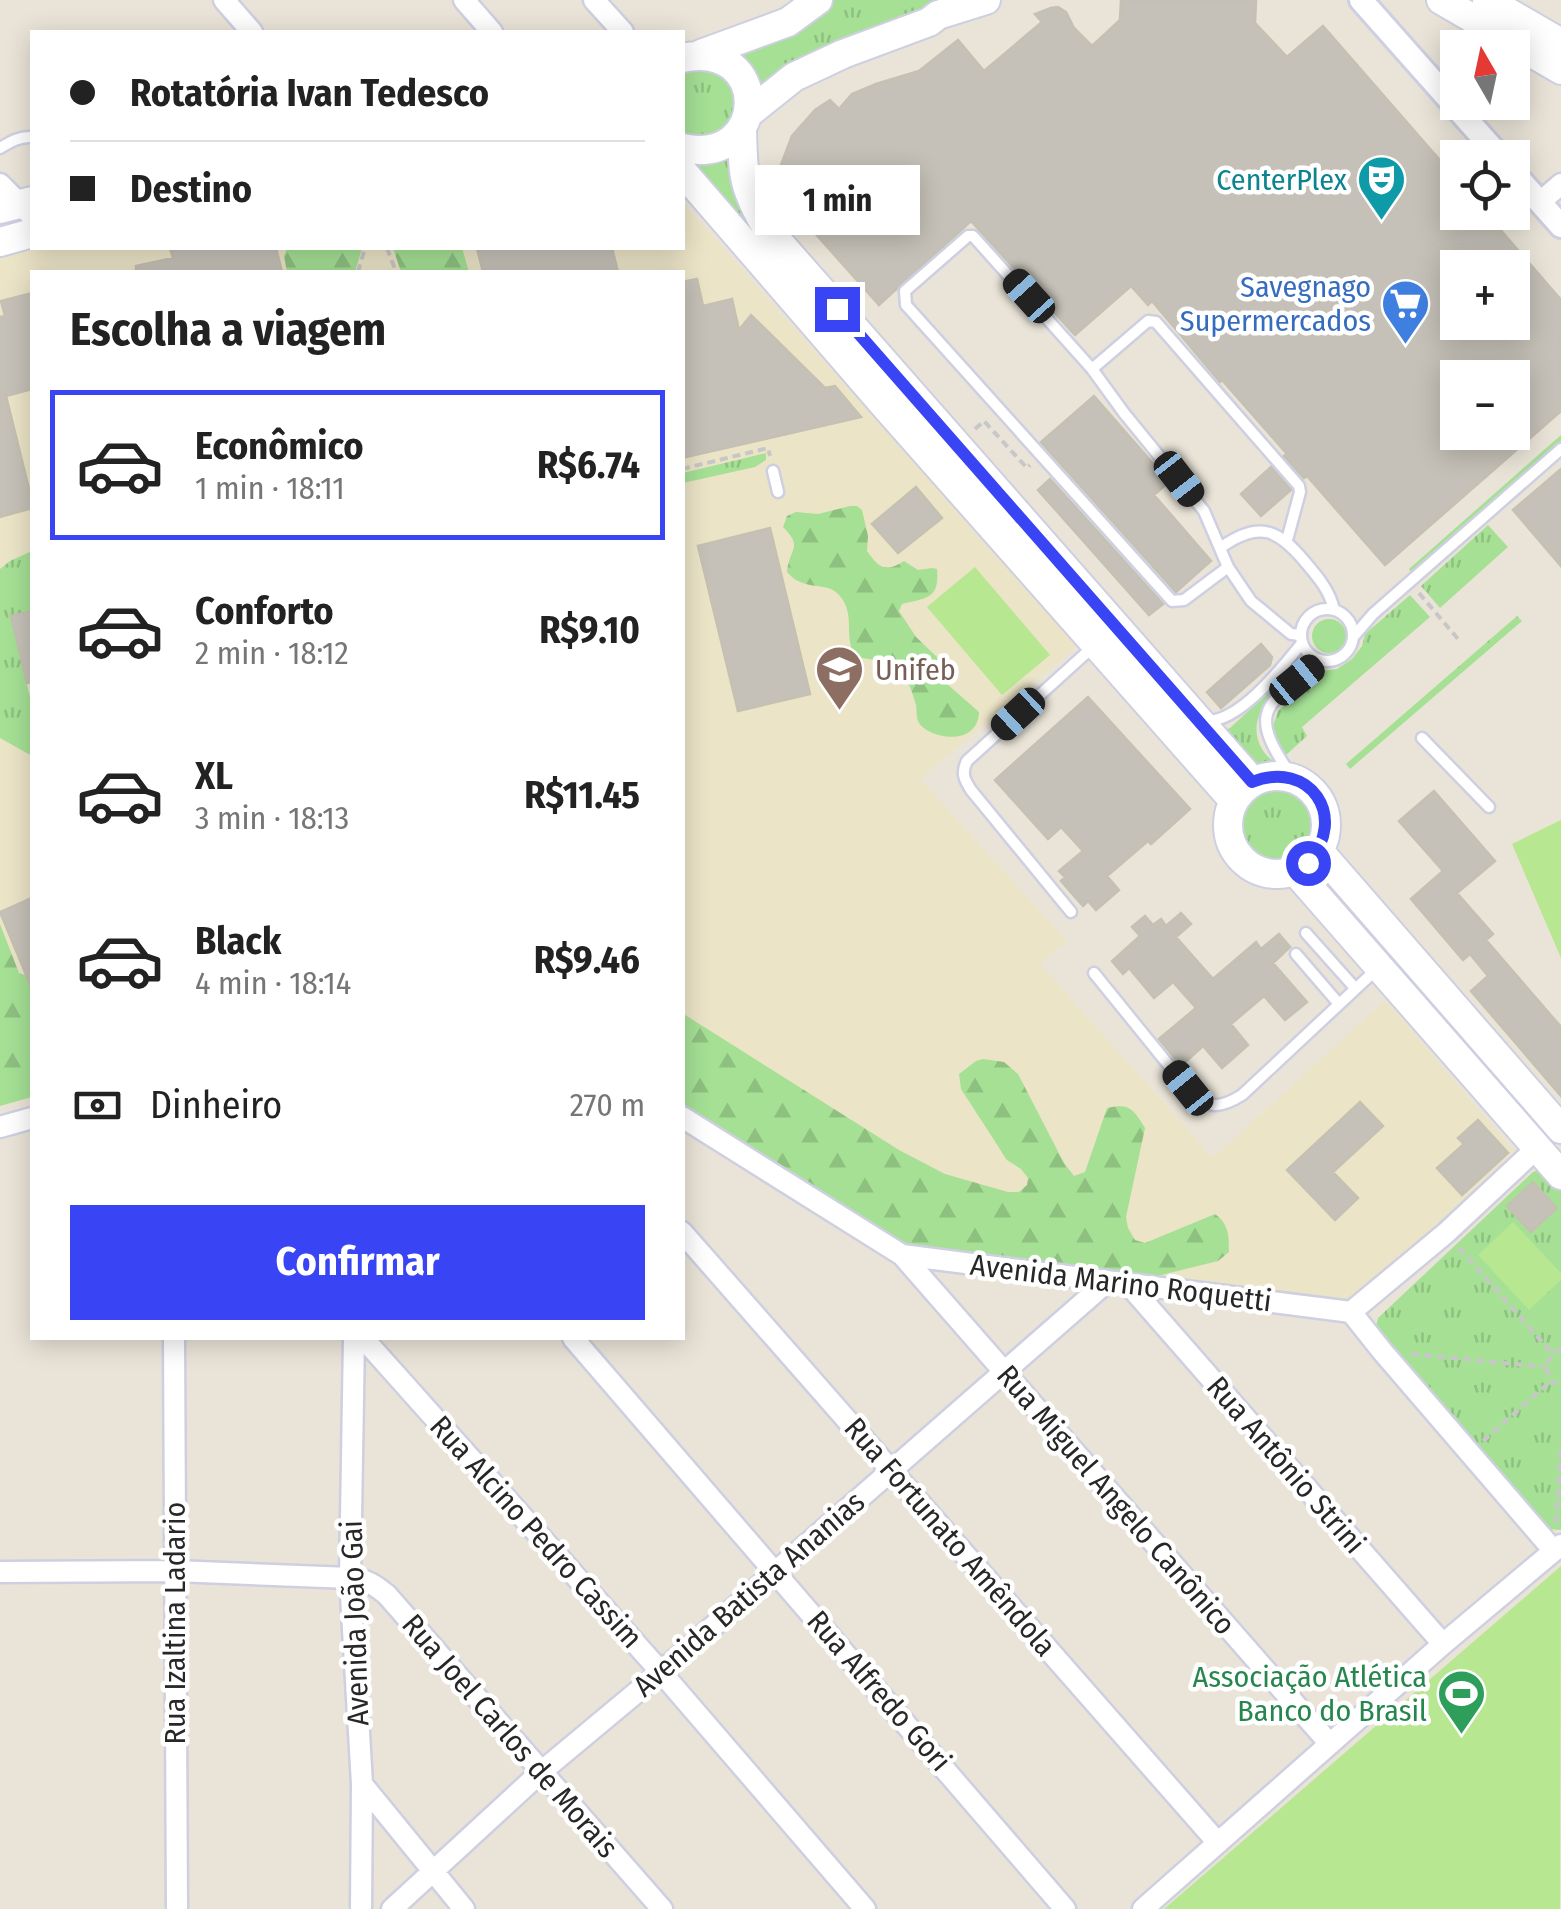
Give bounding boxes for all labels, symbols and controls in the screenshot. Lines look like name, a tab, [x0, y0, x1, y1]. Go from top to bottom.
north arrow	[1440, 30, 1530, 120]
map controls	[1440, 30, 1530, 450]
text: Rotatória Ivan Tedesco	[130, 70, 489, 116]
button: locate	[1440, 140, 1530, 230]
theatre icon: CenterPlex	[1356, 154, 1408, 222]
place label: CenterPlex	[1216, 162, 1348, 198]
callout: 1 min	[754, 164, 920, 234]
text: Destino	[130, 166, 252, 212]
text: 1 min	[803, 181, 872, 219]
button: +	[1440, 250, 1530, 340]
car	[998, 264, 1060, 328]
place label: Savegnago Supermercados	[1180, 269, 1371, 339]
supermarket icon: Savegnago Supermercados	[1380, 278, 1432, 346]
route end	[815, 287, 860, 332]
text: Escolha a viagem	[70, 303, 386, 357]
button: −	[1440, 360, 1530, 450]
icon: car	[75, 420, 165, 510]
text: Econômico	[195, 423, 364, 469]
text: R$6.74	[537, 442, 640, 488]
car	[1149, 446, 1209, 512]
text: 1 min · 18:11	[195, 469, 345, 507]
icon: car	[75, 585, 165, 675]
text: Conforto	[195, 588, 334, 634]
text: R$9.10	[539, 607, 640, 653]
text: 2 min · 18:12	[195, 634, 349, 672]
school or university icon: Unifeb	[814, 644, 866, 712]
car	[1264, 649, 1330, 711]
place label: Unifeb	[875, 652, 956, 688]
car	[986, 683, 1050, 745]
icon: car	[75, 750, 165, 840]
text: XL	[195, 753, 233, 799]
text: R$11.45	[524, 772, 640, 818]
text: 3 min · 18:13	[195, 799, 349, 837]
route start	[1286, 841, 1331, 886]
icon: car	[75, 915, 165, 1005]
text: Black	[195, 918, 281, 964]
text: R$9.46	[534, 937, 640, 983]
text: 4 min · 18:14	[195, 964, 351, 1002]
car	[1157, 1055, 1219, 1121]
icon: cash	[70, 1078, 125, 1133]
text: Dinheiro	[150, 1082, 282, 1128]
text: 270 m	[570, 1086, 645, 1124]
button: Confirmar	[70, 1205, 645, 1320]
street label: Avenida Marino Roquetti	[968, 1247, 1274, 1319]
street label: Rua Miguel Angelo Canônico	[989, 1358, 1243, 1642]
street label: Rua Antônio Strini	[1199, 1369, 1373, 1561]
street label: Rua Alcino Pedro Cassim	[422, 1409, 650, 1655]
street label: Rua Fortunato Amêndola	[837, 1410, 1063, 1664]
street label: Avenida Batista Ananias	[626, 1484, 872, 1704]
street label: Rua Izaltina Ladario	[157, 1502, 193, 1744]
street label: Avenida João Gai	[333, 1520, 377, 1726]
street label: Rua Alfredo Gori	[799, 1603, 959, 1779]
street label: Rua Joel Carlos de Morais	[394, 1607, 626, 1865]
place label: Associação Atlética Banco do Brasil	[1192, 1659, 1427, 1729]
sports icon: Associação Atlética Banco do Brasil	[1436, 1668, 1488, 1736]

